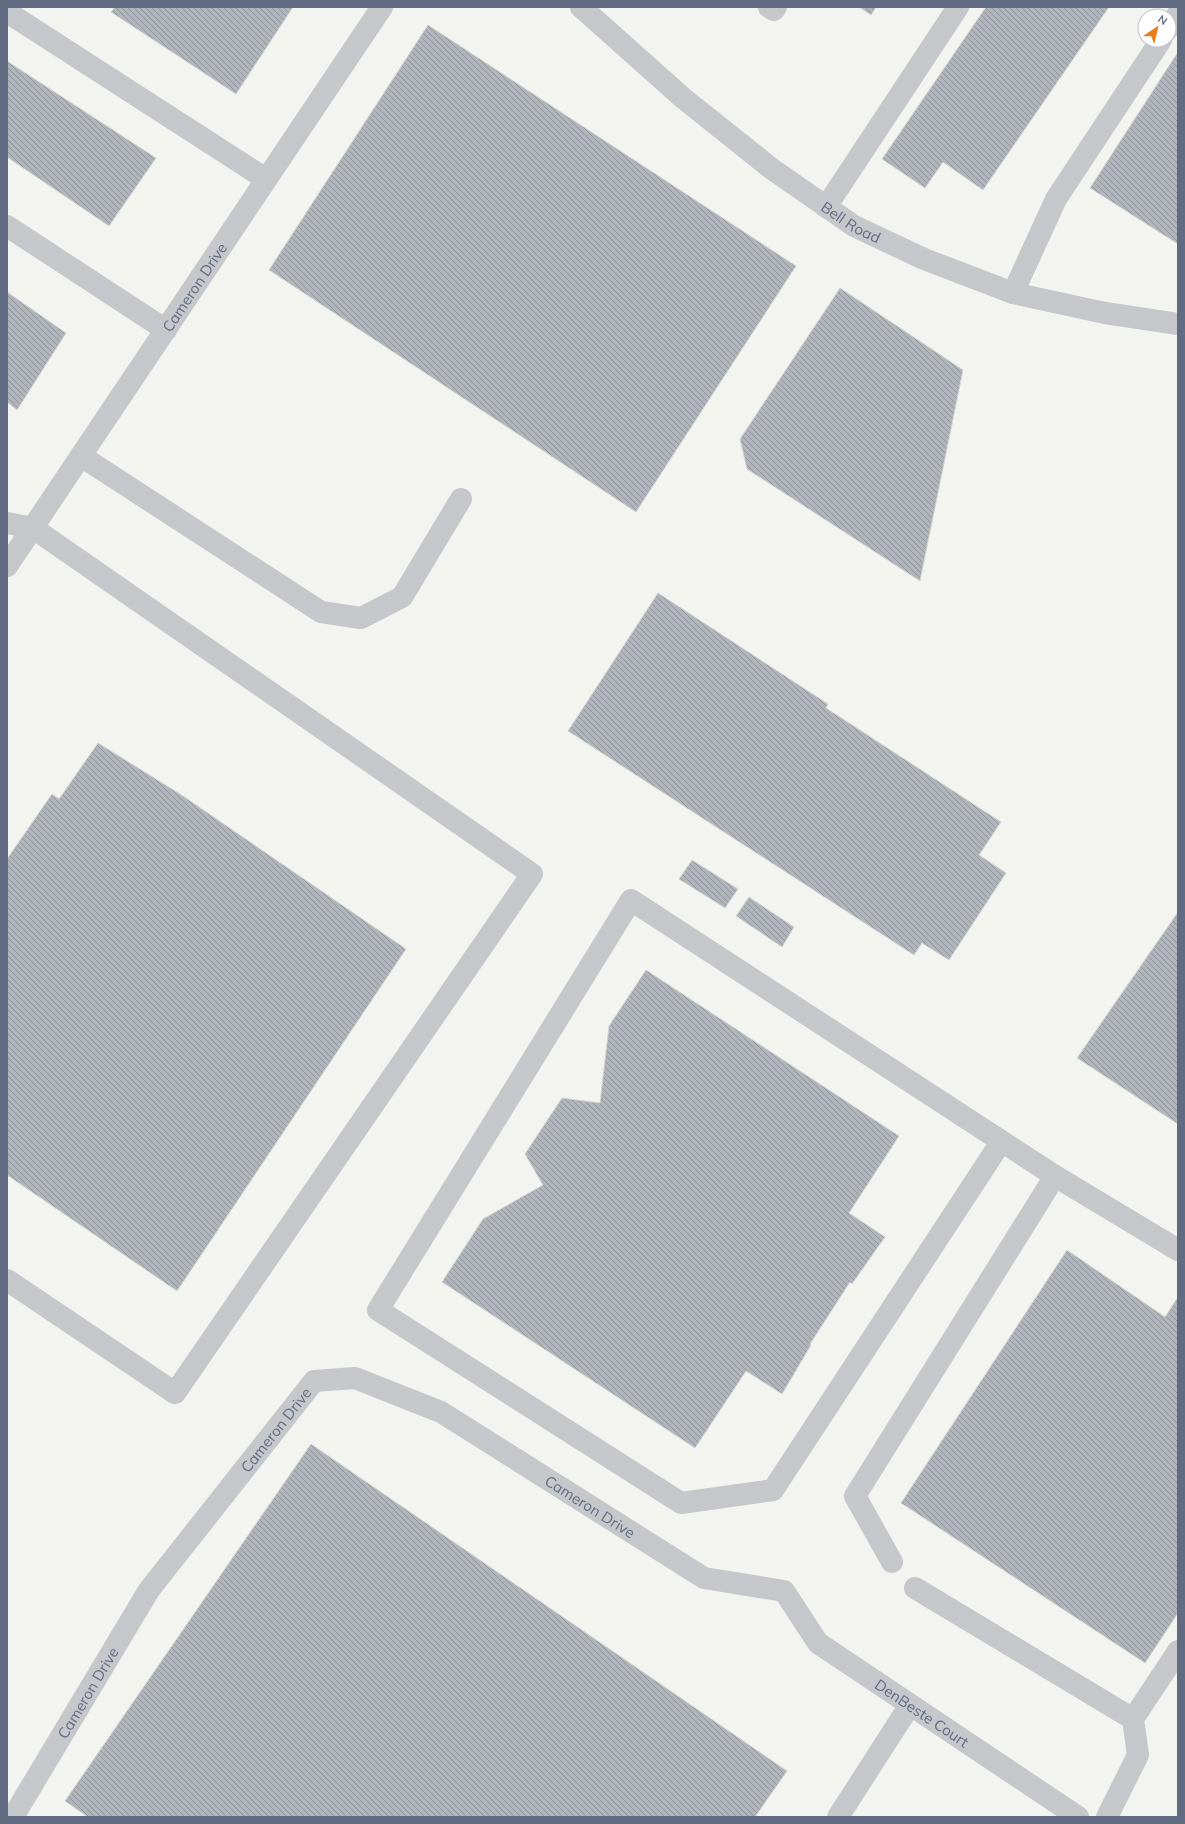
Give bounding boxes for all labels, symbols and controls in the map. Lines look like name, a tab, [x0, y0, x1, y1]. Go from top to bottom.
north arrow	[1137, 8, 1177, 48]
text: N	[1155, 12, 1170, 28]
street label: Bell Road	[818, 197, 884, 247]
street label: Cameron Drive	[158, 239, 231, 335]
street label: Cameron Drive	[236, 1383, 315, 1476]
street label: Cameron Drive	[542, 1471, 639, 1542]
street label: Cameron Drive	[53, 1643, 122, 1742]
street label: DenBeste Court	[871, 1674, 973, 1751]

